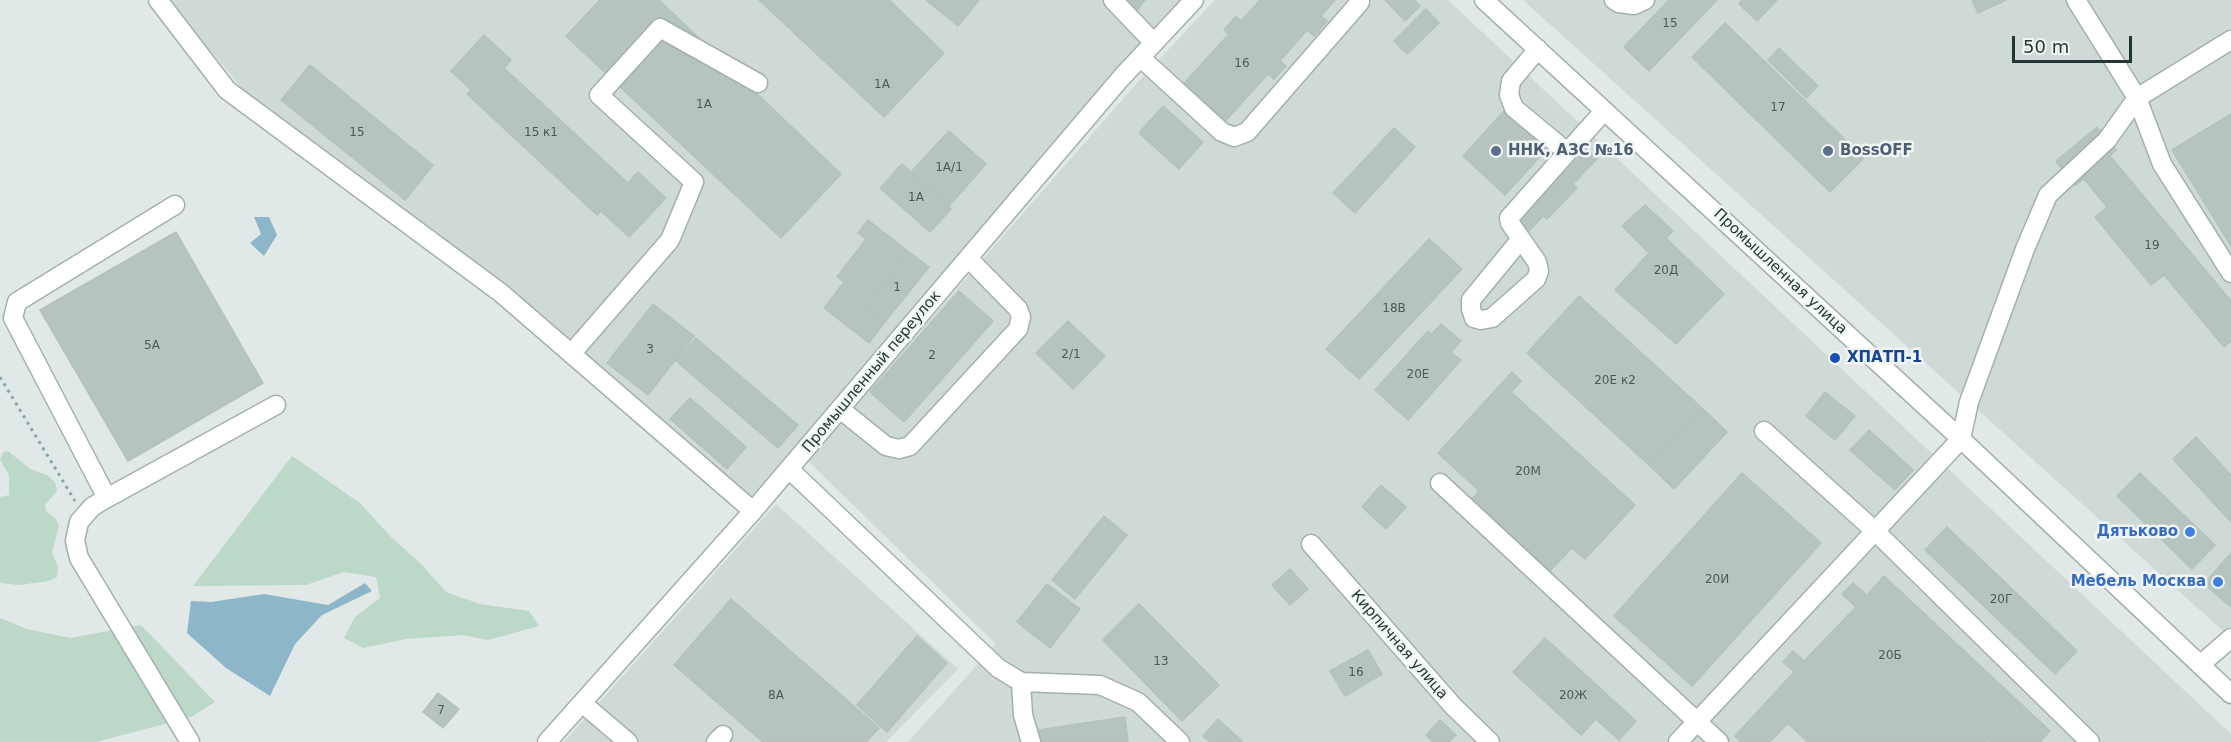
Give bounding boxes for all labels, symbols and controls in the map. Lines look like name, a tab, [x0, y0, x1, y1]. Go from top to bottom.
house number: 15	[1662, 17, 1678, 31]
scale bar	[2015, 24, 2135, 62]
text: 50 m	[2023, 36, 2069, 57]
house number: 16	[1234, 57, 1250, 71]
house number: 1А	[874, 78, 890, 92]
house number: 1А	[696, 98, 712, 112]
house number: 17	[1770, 101, 1786, 115]
house number: 15	[349, 126, 365, 140]
house number: 15 к1	[524, 126, 558, 140]
place label: ННК, АЗС №16	[1508, 142, 1634, 160]
place label: BossOFF	[1840, 142, 1913, 160]
marker: ННК, АЗС №16	[1489, 144, 1503, 158]
marker: BossOFF	[1821, 144, 1835, 158]
house number: 1А/1	[935, 161, 963, 175]
house number: 1А	[908, 191, 924, 205]
street label: Промышленная улица	[1710, 205, 1850, 339]
house number: 19	[2144, 239, 2160, 253]
house number: 20Д	[1654, 264, 1678, 278]
house number: 1	[893, 281, 901, 295]
street label: Промышленный переулок	[799, 287, 945, 457]
house number: 18В	[1382, 302, 1406, 316]
house number: 5А	[144, 339, 160, 353]
house number: 3	[646, 343, 654, 357]
house number: 2/1	[1061, 348, 1081, 362]
house number: 2	[928, 349, 936, 363]
place label: ХПАТП-1	[1847, 349, 1922, 367]
marker: ХПАТП-1	[1828, 351, 1842, 365]
house number: 20Е	[1407, 368, 1429, 382]
house number: 20Е к2	[1594, 374, 1636, 388]
house number: 20М	[1515, 465, 1541, 479]
place label: Дятьково	[2097, 523, 2178, 541]
marker: Дятьково	[2183, 525, 2197, 539]
house number: 20И	[1705, 573, 1729, 587]
place label: Мебель Москва	[2071, 573, 2206, 591]
marker: Мебель Москва	[2211, 575, 2225, 589]
street label: Кирпичная улица	[1347, 587, 1451, 703]
house number: 20Г	[1990, 593, 2012, 607]
house number: 20Б	[1878, 649, 1902, 663]
house number: 13	[1153, 655, 1169, 669]
house number: 16	[1348, 666, 1364, 680]
house number: 8А	[768, 689, 784, 703]
house number: 20Ж	[1559, 689, 1587, 703]
house number: 7	[437, 704, 445, 718]

